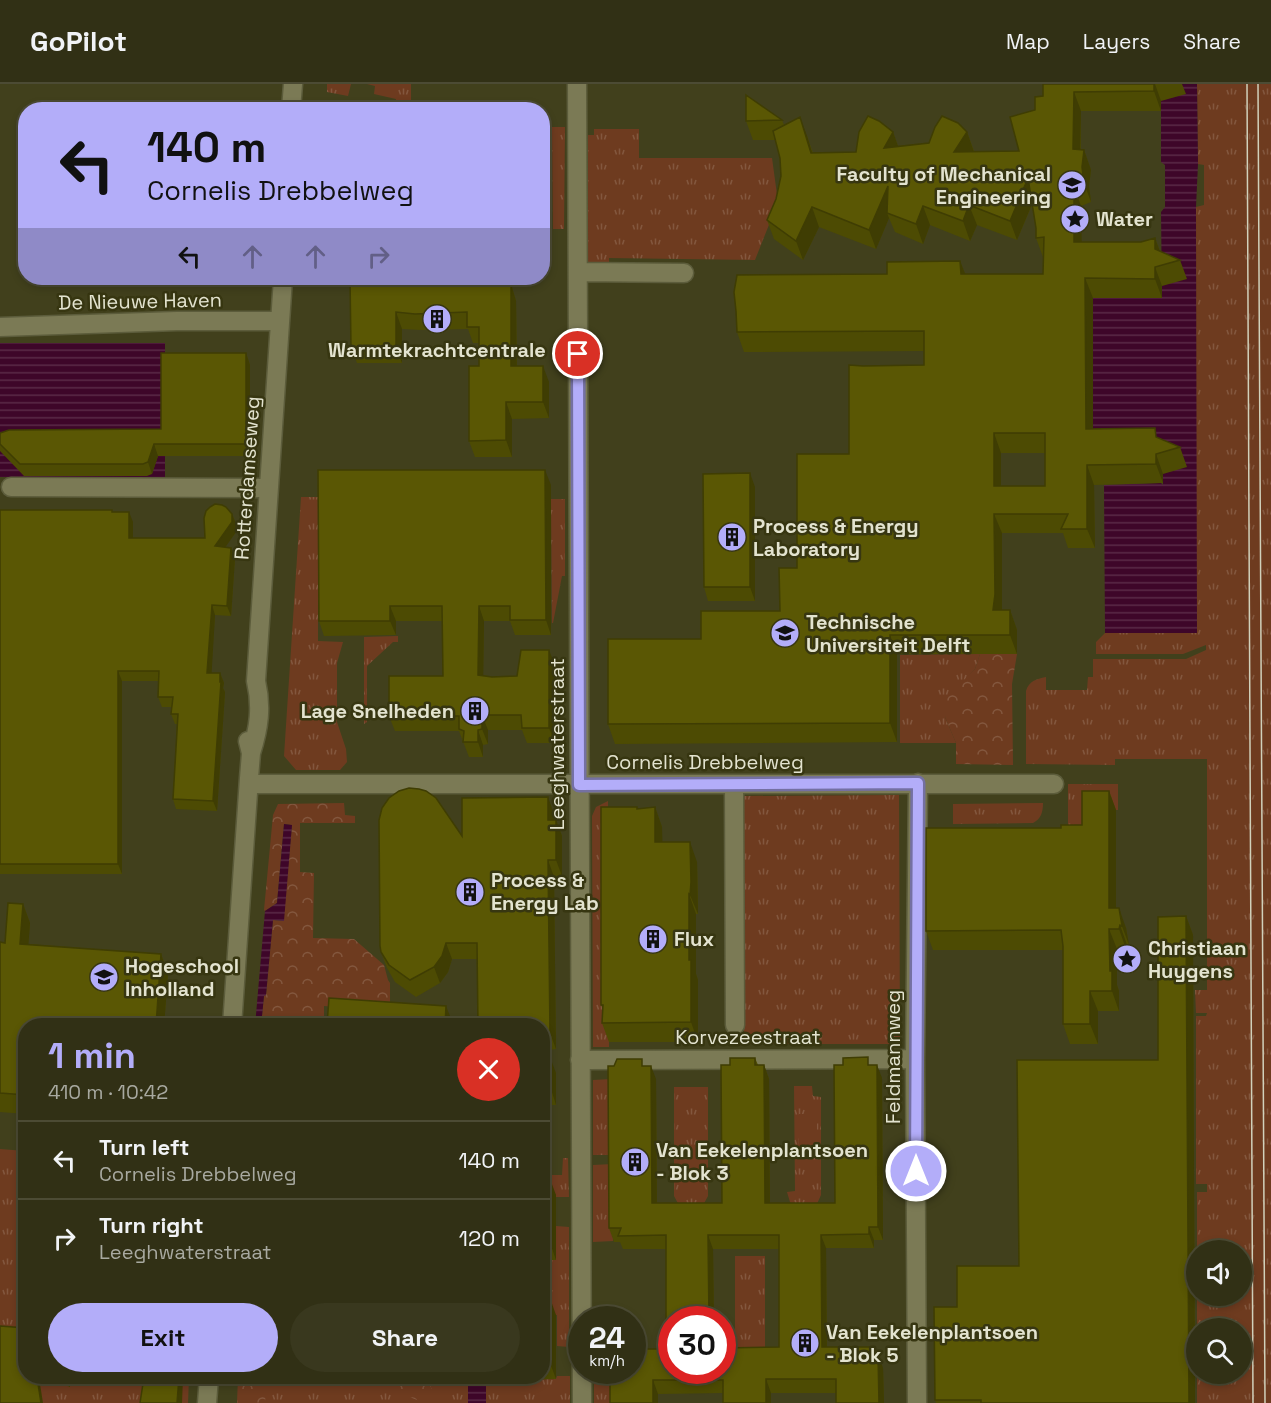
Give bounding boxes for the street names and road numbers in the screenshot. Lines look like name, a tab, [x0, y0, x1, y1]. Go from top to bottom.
street label: De Nieuwe Haven	[58, 287, 222, 315]
street label: Rotterdamseweg	[228, 395, 266, 561]
street label: Leeghwaterstraat	[544, 658, 570, 830]
street label: Cornelis Drebbelweg	[606, 749, 804, 775]
street label: Feldmannweg	[880, 990, 906, 1124]
street label: Korvezeestraat	[675, 1024, 821, 1050]

